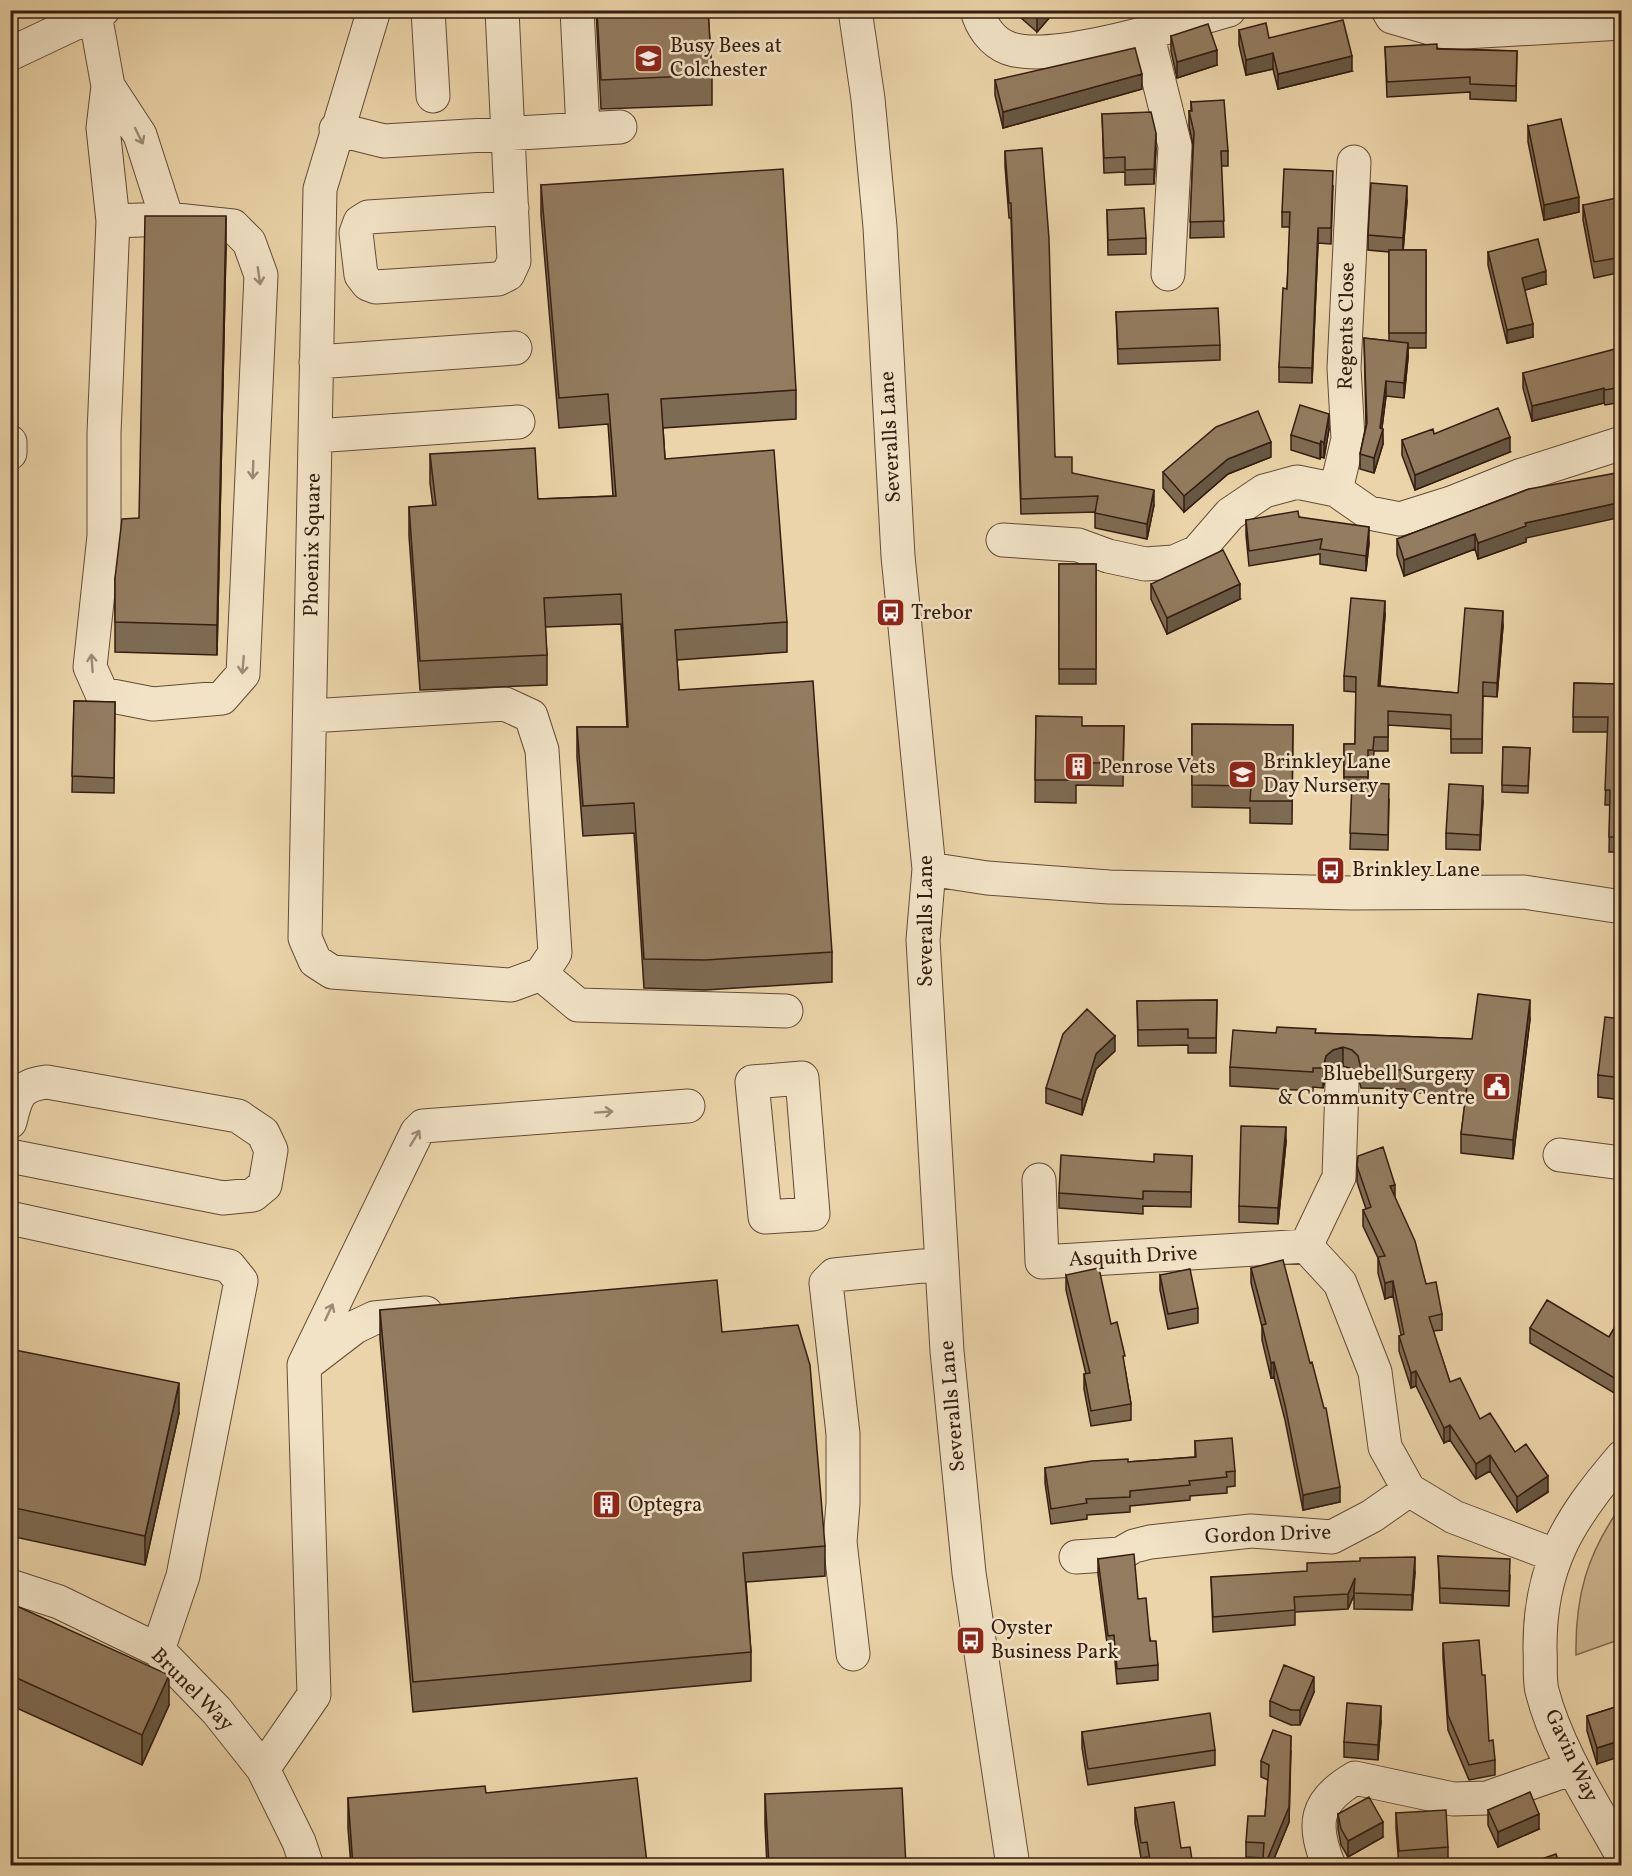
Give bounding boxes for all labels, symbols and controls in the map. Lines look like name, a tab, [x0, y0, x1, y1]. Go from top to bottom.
place label: Busy Bees at Colchester	[670, 32, 782, 85]
school or university icon: Busy Bees at Colchester	[633, 42, 665, 74]
one-way arrow	[133, 126, 145, 144]
street label: Regents Close	[1331, 262, 1363, 390]
one-way arrow	[254, 265, 265, 285]
street label: Severalls Lane	[873, 370, 909, 504]
one-way arrow	[247, 460, 258, 480]
street label: Phoenix Square	[297, 473, 329, 617]
bus stop icon: Trebor	[874, 597, 906, 629]
place label: Trebor	[911, 599, 973, 628]
one-way arrow	[87, 654, 98, 674]
one-way arrow	[237, 654, 248, 674]
place label: Brinkley Lane Day Nursery	[1263, 748, 1391, 801]
building icon: Penrose Vets	[1063, 751, 1095, 783]
place label: Penrose Vets	[1100, 753, 1215, 782]
school or university icon: Brinkley Lane Day Nursery	[1226, 758, 1258, 790]
bus stop icon: Brinkley Lane	[1315, 854, 1347, 886]
street label: Severalls Lane	[912, 855, 941, 987]
place label: Brinkley Lane	[1352, 856, 1480, 885]
place label: Bluebell Surgery & Community Centre	[1278, 1060, 1476, 1113]
public building icon: Bluebell Surgery & Community Centre	[1480, 1070, 1512, 1102]
one-way arrow	[593, 1107, 613, 1118]
one-way arrow	[410, 1130, 422, 1147]
street label: Asquith Drive	[1068, 1239, 1198, 1275]
one-way arrow	[323, 1304, 335, 1322]
street label: Severalls Lane	[933, 1339, 973, 1473]
building icon: Optegra	[591, 1489, 623, 1521]
place label: Optegra	[628, 1491, 703, 1520]
street label: Gordon Drive	[1204, 1518, 1332, 1552]
place label: Oyster Business Park	[991, 1614, 1119, 1667]
bus stop icon: Oyster Business Park	[954, 1624, 986, 1656]
street label: Brunel Way	[144, 1642, 240, 1738]
street label: Gavin Way	[1537, 1705, 1605, 1808]

